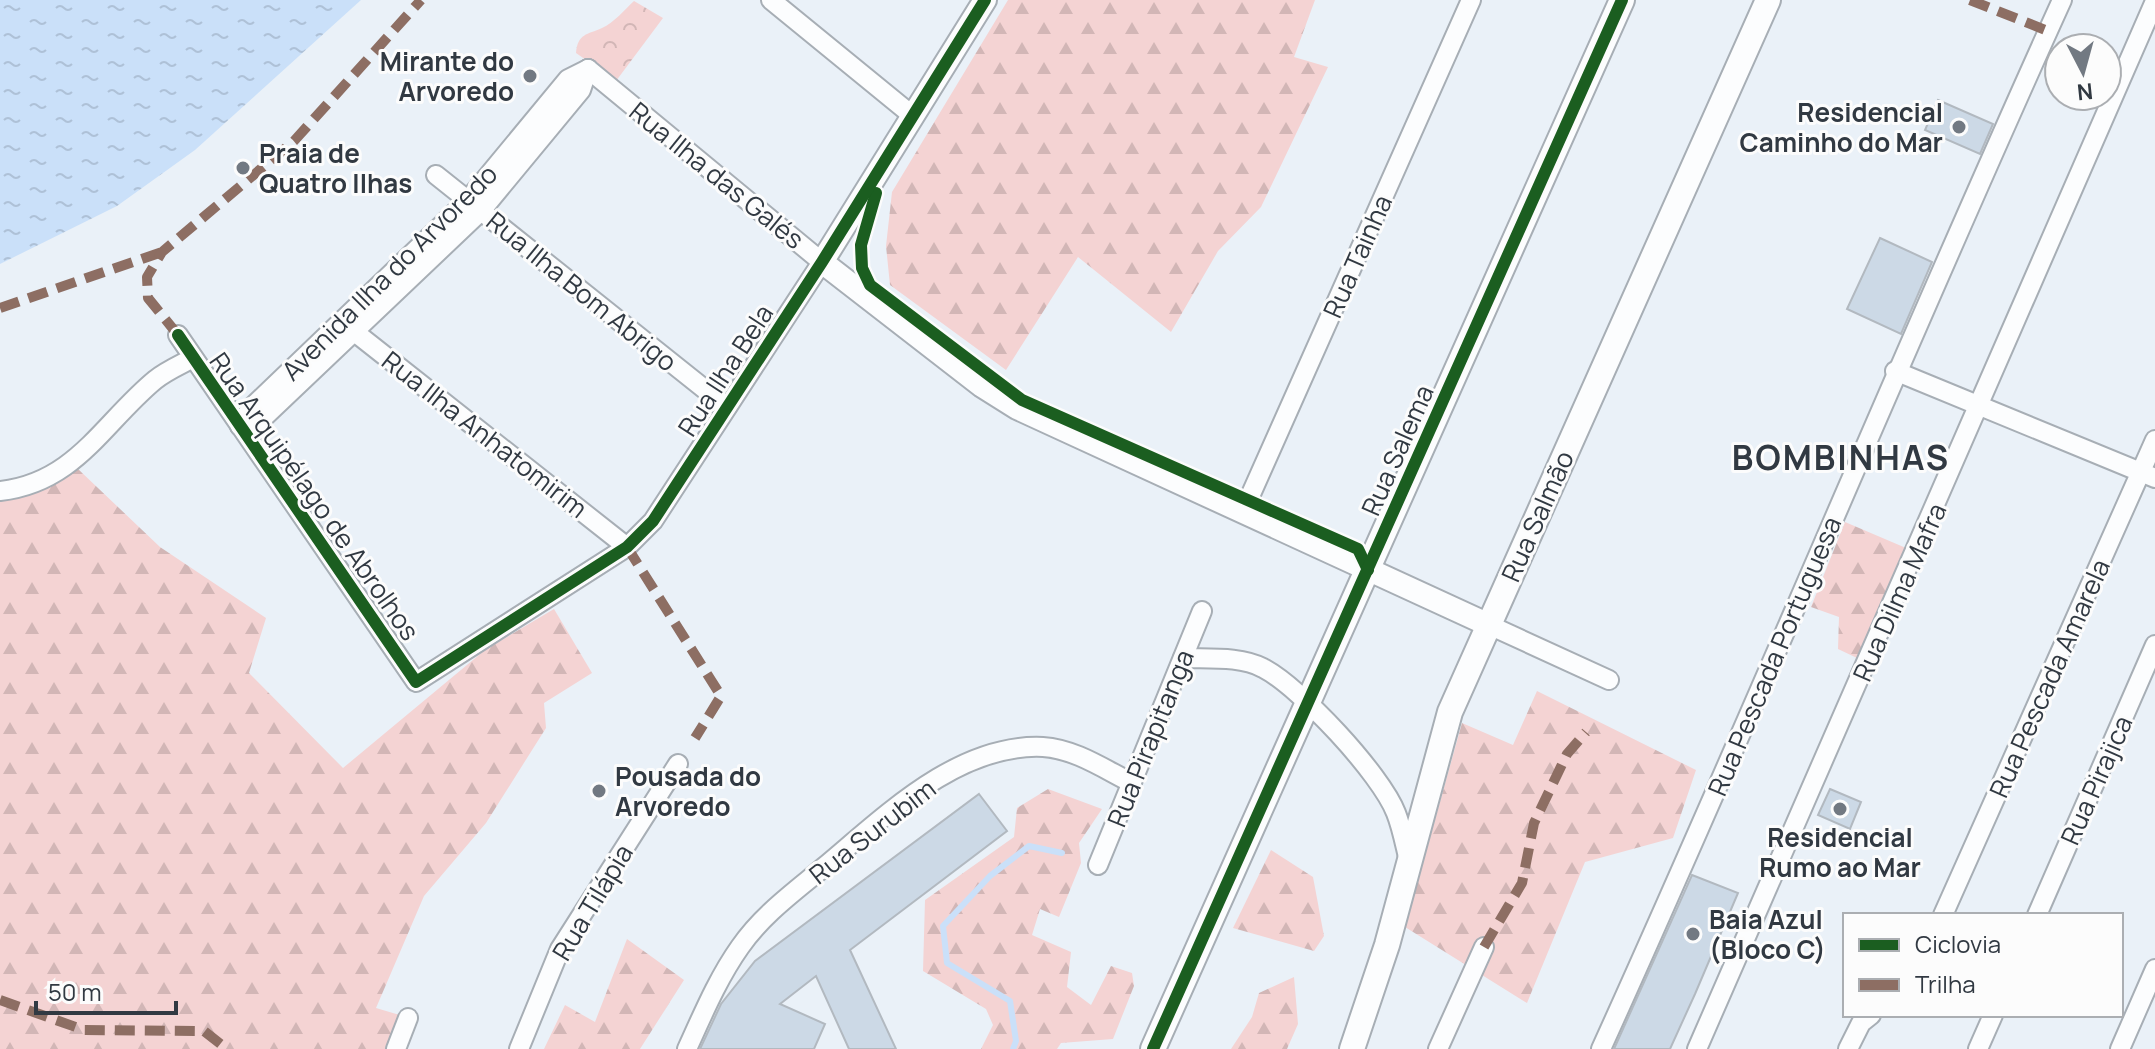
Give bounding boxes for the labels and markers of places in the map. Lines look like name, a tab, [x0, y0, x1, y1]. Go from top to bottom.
place label: Mirante do Arvoredo	[380, 43, 514, 109]
marker: Mirante do Arvoredo	[521, 67, 539, 85]
place label: Residencial Caminho do Mar	[1739, 94, 1943, 160]
marker: Residencial Caminho do Mar	[1950, 118, 1968, 136]
place label: Praia de Quatro Ilhas	[259, 135, 412, 201]
marker: Praia de Quatro Ilhas	[234, 159, 252, 177]
place label: Pousada do Arvoredo	[615, 758, 761, 824]
marker: Pousada do Arvoredo	[590, 782, 608, 800]
marker: Residencial Rumo ao Mar	[1831, 800, 1849, 818]
place label: Residencial Rumo ao Mar	[1759, 819, 1921, 885]
place label: Baia Azul (Bloco C)	[1709, 901, 1826, 967]
marker: Baia Azul (Bloco C)	[1684, 925, 1702, 943]

